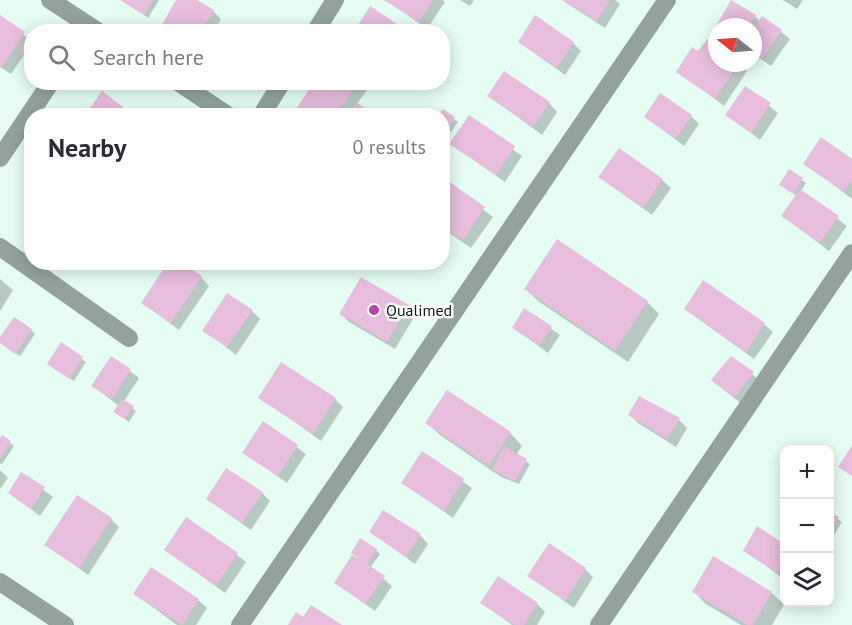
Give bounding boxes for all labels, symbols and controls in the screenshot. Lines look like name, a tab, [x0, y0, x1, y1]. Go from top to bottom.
north arrow	[708, 18, 762, 72]
search box	[24, 24, 450, 90]
icon: search	[45, 41, 78, 74]
text: Search here	[93, 43, 204, 71]
text: Nearby	[48, 131, 126, 164]
text: 0 results	[353, 134, 426, 160]
place label: Qualimed	[386, 300, 452, 320]
marker: Qualimed	[367, 303, 381, 317]
map controls	[780, 445, 834, 607]
button: +	[780, 445, 834, 499]
button: −	[780, 499, 834, 553]
button: layers	[780, 553, 834, 607]

